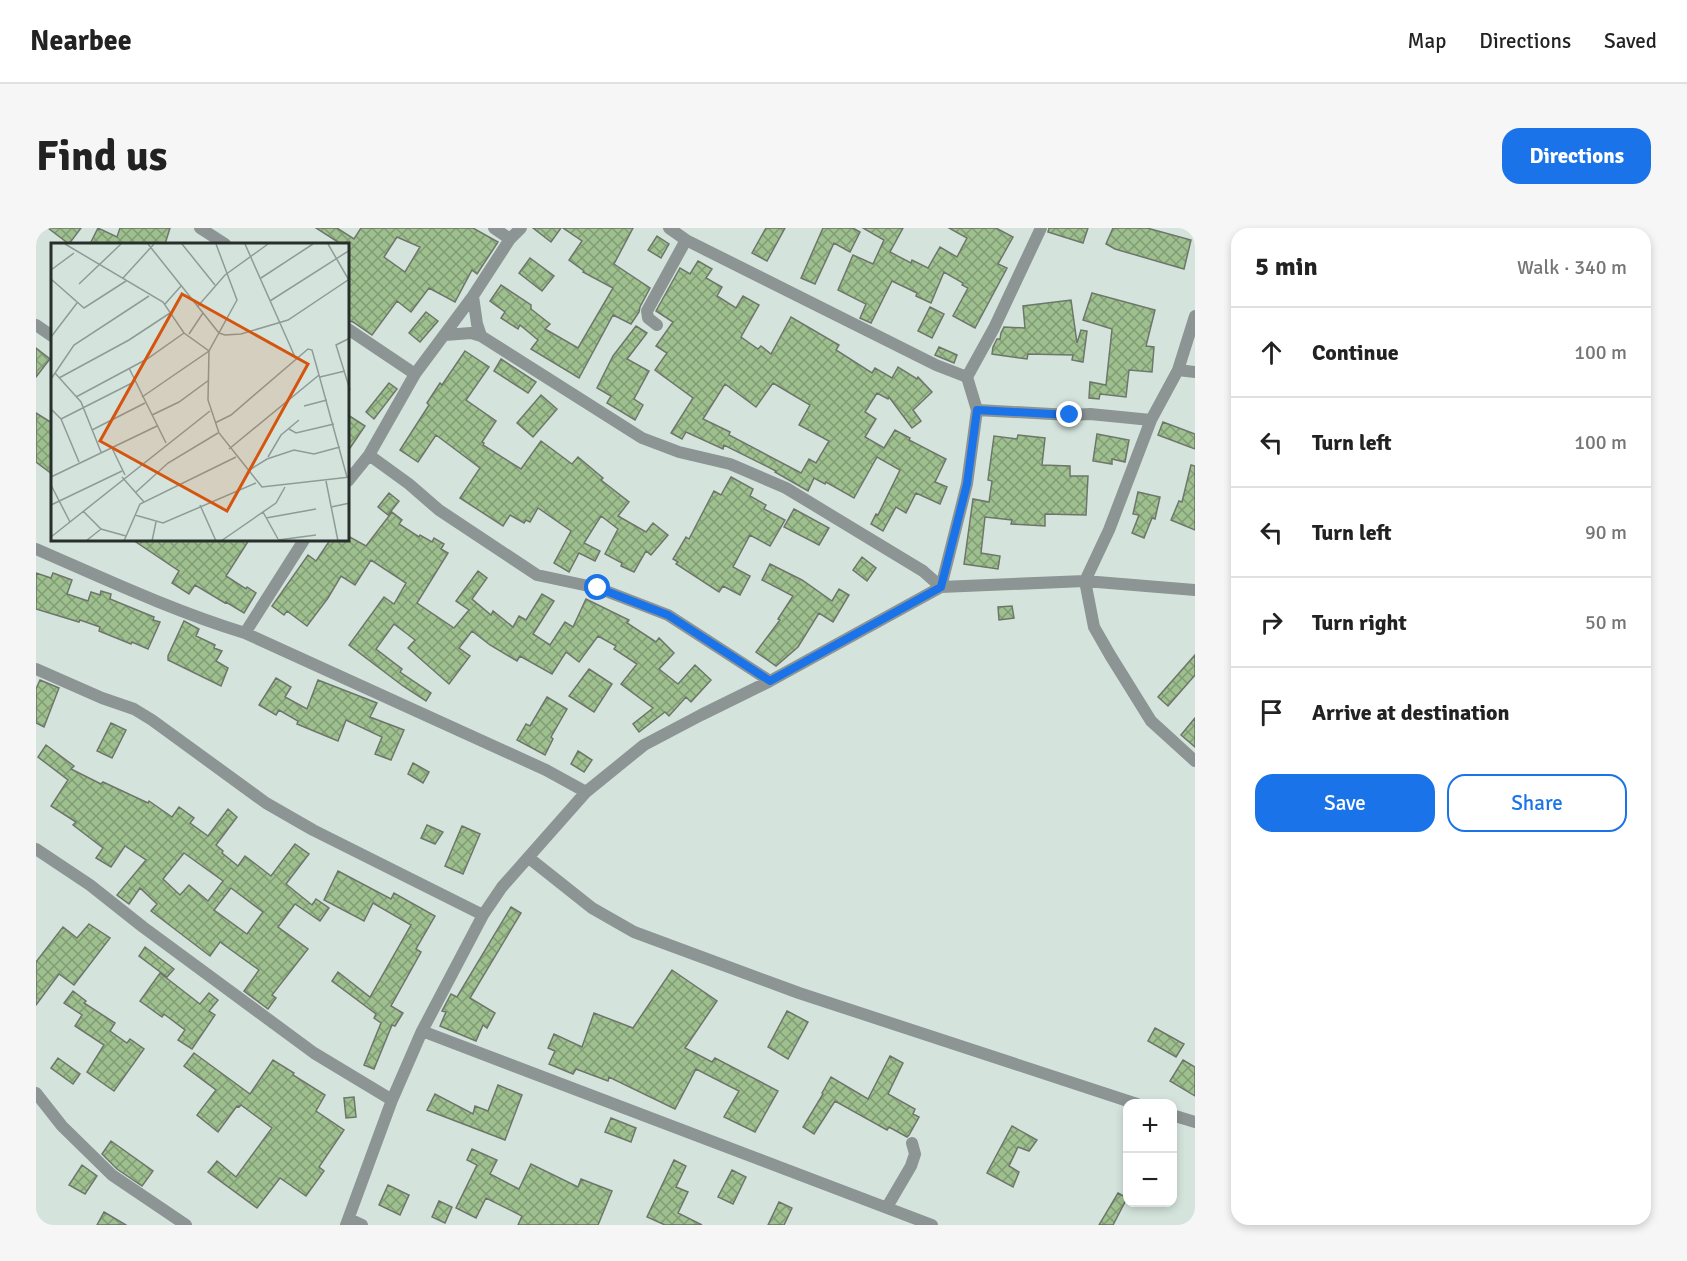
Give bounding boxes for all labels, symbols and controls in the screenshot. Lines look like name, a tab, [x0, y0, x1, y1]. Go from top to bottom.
text: Nearbee	[30, 24, 132, 58]
text: Map	[1408, 28, 1446, 54]
text: Directions	[1479, 28, 1571, 54]
text: Saved	[1604, 28, 1657, 54]
button: Directions	[1502, 128, 1651, 184]
text: Find us	[36, 131, 167, 182]
inset map	[51, 243, 350, 542]
text: 5 min	[1255, 251, 1318, 283]
text: Walk · 340 m	[1517, 255, 1627, 280]
icon: ahead	[1255, 336, 1288, 369]
text: Continue	[1312, 339, 1399, 366]
text: 100 m	[1574, 340, 1627, 365]
route end	[1056, 401, 1082, 427]
icon: left	[1255, 426, 1288, 459]
text: Turn left	[1312, 429, 1392, 456]
text: 100 m	[1574, 430, 1627, 455]
icon: left	[1255, 516, 1288, 549]
text: Turn left	[1312, 519, 1392, 546]
text: 90 m	[1585, 520, 1627, 545]
route start	[584, 574, 610, 600]
icon: right	[1255, 606, 1288, 639]
text: Turn right	[1312, 609, 1407, 636]
text: 50 m	[1585, 610, 1627, 635]
icon: arrive	[1255, 696, 1288, 729]
text: Arrive at destination	[1312, 699, 1509, 726]
button: Save	[1255, 774, 1435, 832]
button: Share	[1447, 774, 1627, 832]
map controls	[1123, 1099, 1177, 1207]
button: +	[1123, 1099, 1177, 1153]
button: −	[1123, 1153, 1177, 1207]

